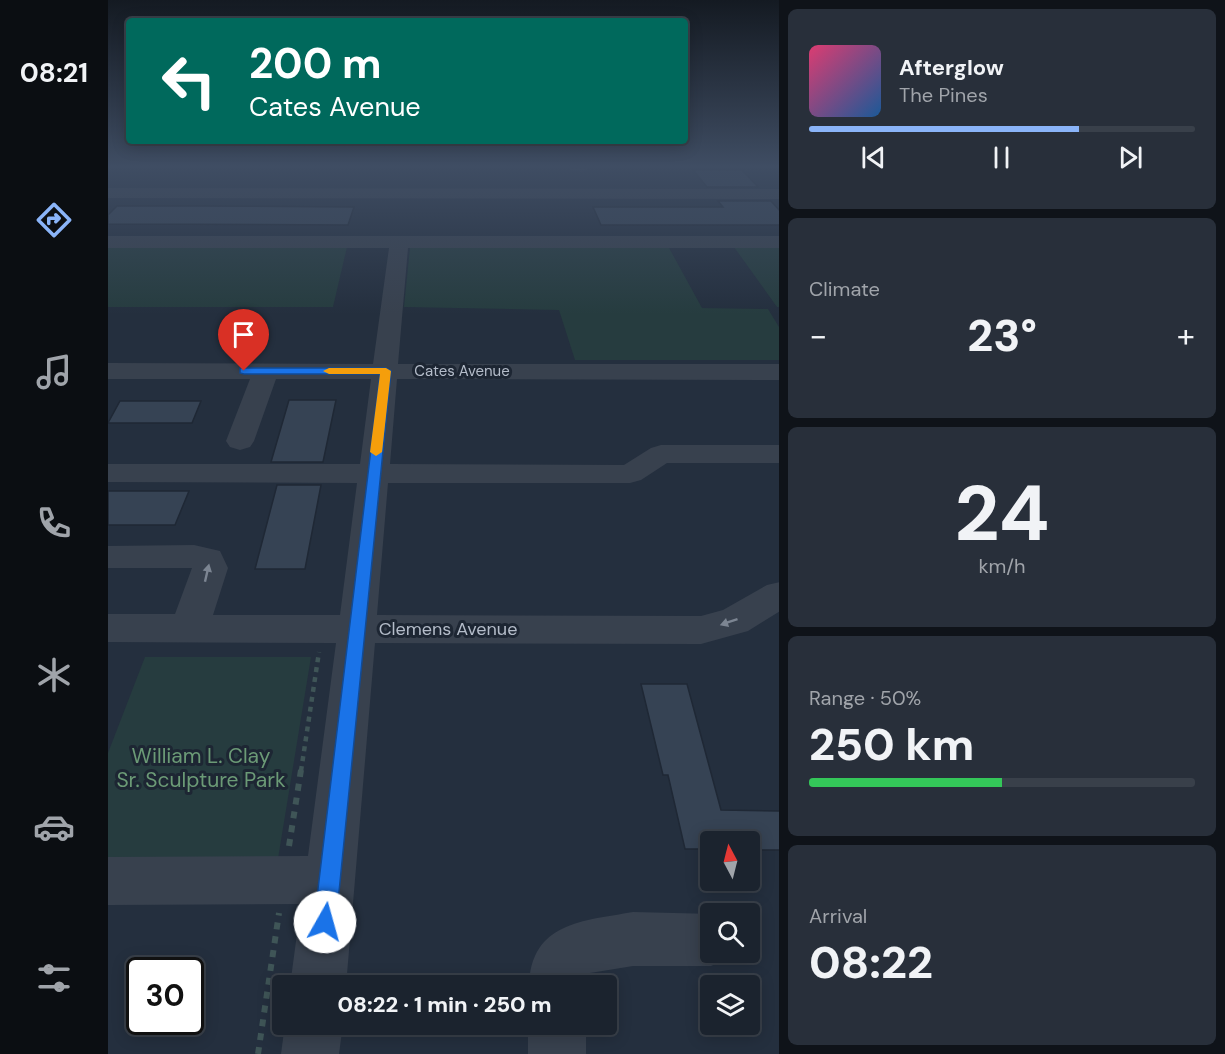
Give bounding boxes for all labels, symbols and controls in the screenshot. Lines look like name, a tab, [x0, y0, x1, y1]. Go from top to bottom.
text: 200 m	[249, 36, 382, 91]
icon: left	[150, 42, 228, 120]
text: Afterglow	[899, 53, 1004, 82]
text: 08:21	[20, 55, 88, 90]
text: The Pines	[899, 82, 988, 108]
text: Cates Avenue	[249, 89, 421, 124]
icon: previous	[857, 141, 890, 174]
icon: pause	[985, 141, 1018, 174]
icon: next	[1114, 141, 1147, 174]
icon: directions	[33, 199, 75, 241]
text: Climate	[809, 276, 880, 302]
text: 23°	[967, 306, 1037, 365]
pin	[218, 309, 269, 371]
text: −	[809, 314, 827, 357]
text: +	[1177, 314, 1195, 357]
icon: arrive	[227, 318, 260, 351]
icon: music	[33, 351, 75, 393]
street label: Cates Avenue	[414, 361, 510, 381]
text: 24	[954, 463, 1050, 564]
icon: phone	[33, 502, 75, 544]
text: km/h	[978, 553, 1026, 579]
one-way arrow	[203, 563, 212, 582]
street label: Clemens Avenue	[379, 617, 517, 641]
one-way arrow	[720, 618, 738, 628]
icon: climate	[33, 654, 75, 696]
text: Range · 50%	[809, 685, 921, 711]
text: 250 km	[809, 715, 974, 774]
park label: William L. Clay Sr. Sculpture Park	[116, 742, 286, 794]
icon: car	[33, 806, 75, 848]
north arrow	[700, 831, 760, 891]
map controls	[700, 831, 760, 1035]
position arrow	[293, 890, 357, 954]
button: search	[700, 903, 760, 963]
text: Arrival	[809, 903, 867, 929]
text: 08:22	[809, 933, 933, 992]
icon: filters	[33, 957, 75, 999]
speed limit sign: 30	[126, 957, 204, 1035]
button: layers	[700, 975, 760, 1035]
text: 08:22 · 1 min · 250 m	[337, 990, 552, 1019]

